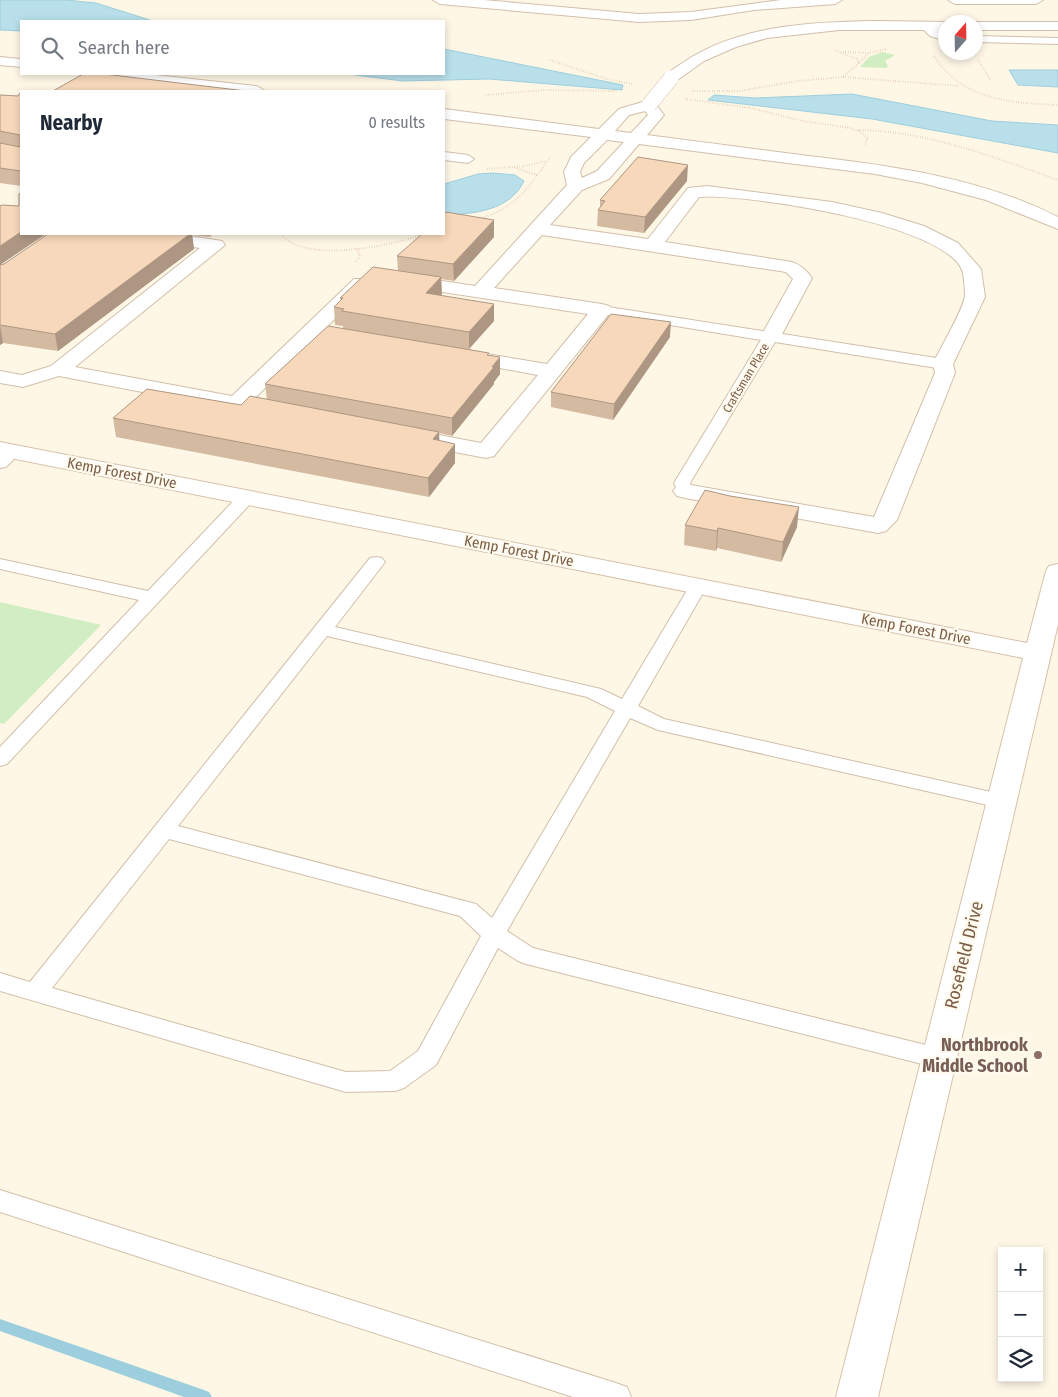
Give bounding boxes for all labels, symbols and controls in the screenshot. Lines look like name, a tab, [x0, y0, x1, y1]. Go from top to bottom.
north arrow	[938, 15, 983, 60]
search box	[20, 20, 445, 75]
icon: search	[38, 34, 66, 62]
text: Search here	[78, 36, 170, 59]
text: Nearby	[40, 110, 102, 136]
text: 0 results	[368, 113, 425, 132]
street label: Craftsman Place	[720, 341, 772, 415]
street label: Kemp Forest Drive	[66, 454, 178, 492]
street label: Kemp Forest Drive	[463, 532, 575, 570]
street label: Kemp Forest Drive	[860, 610, 972, 648]
street label: Rosefield Drive	[940, 899, 988, 1011]
place label: Northbrook Middle School	[922, 1034, 1029, 1077]
marker: Northbrook Middle School	[1032, 1049, 1044, 1061]
map controls	[998, 1247, 1043, 1382]
button: +	[998, 1247, 1043, 1292]
button: −	[998, 1292, 1043, 1337]
button: layers	[998, 1337, 1043, 1382]

